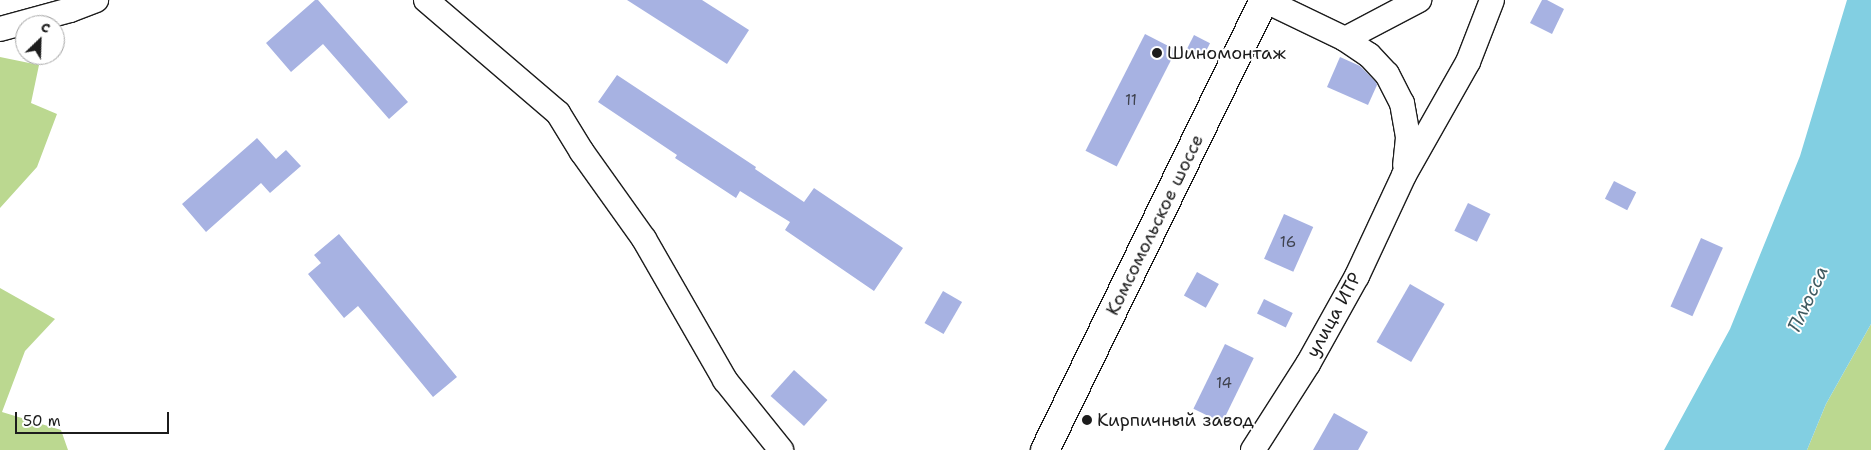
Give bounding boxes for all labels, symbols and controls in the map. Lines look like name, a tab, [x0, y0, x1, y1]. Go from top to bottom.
north arrow	[15, 15, 65, 65]
text: С	[38, 17, 53, 37]
place label: Шиномонтаж	[1167, 42, 1286, 64]
marker: Шиномонтаж	[1151, 47, 1163, 59]
house number: 11	[1125, 92, 1137, 110]
street label: Комсомольское шоссе	[1102, 131, 1208, 319]
house number: 16	[1280, 234, 1296, 252]
water label: Плюсса	[1783, 263, 1833, 335]
street label: улица ИТР	[1302, 269, 1366, 361]
house number: 14	[1216, 375, 1232, 393]
scale bar	[18, 402, 171, 434]
place label: Кирпичный завод	[1097, 409, 1254, 431]
text: 50 m	[23, 411, 61, 431]
marker: Кирпичный завод	[1081, 414, 1093, 426]

